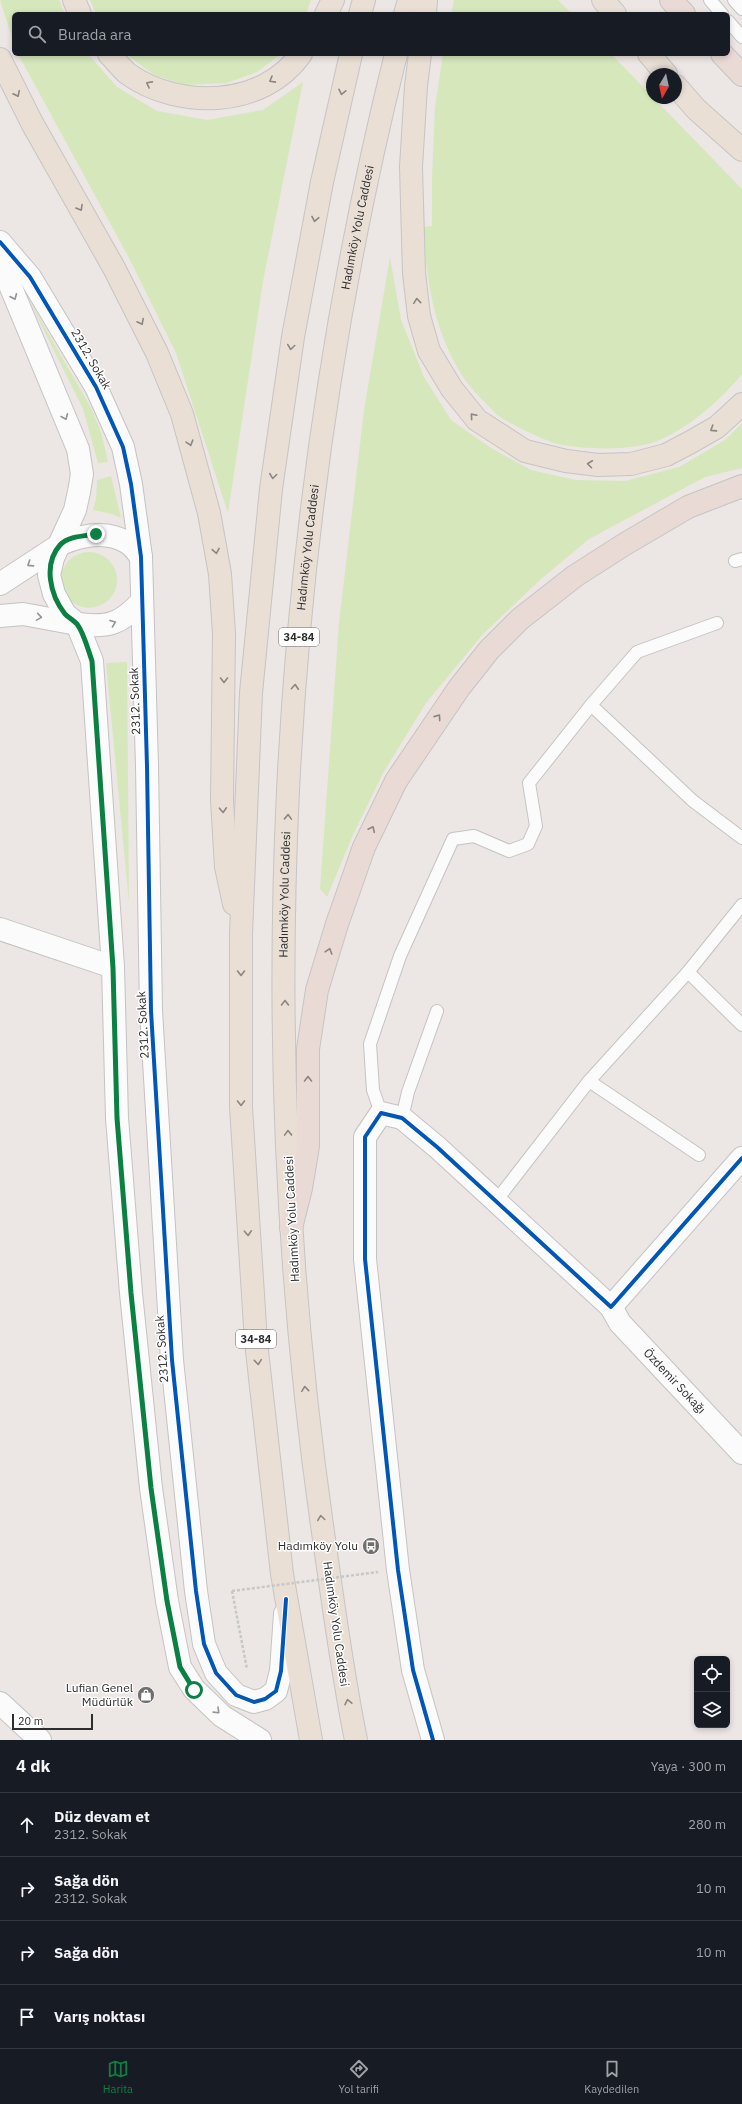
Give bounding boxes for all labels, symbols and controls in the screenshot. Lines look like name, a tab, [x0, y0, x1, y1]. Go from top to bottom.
search box	[12, 12, 730, 56]
icon: search	[26, 23, 48, 45]
text: Burada ara	[58, 25, 132, 44]
north arrow	[646, 68, 682, 104]
one-way arrow	[269, 75, 277, 82]
one-way arrow	[145, 82, 153, 89]
one-way arrow	[339, 89, 347, 95]
one-way arrow	[12, 90, 20, 97]
street label: Hadımköy Yolu Caddesi	[337, 164, 377, 291]
one-way arrow	[75, 204, 82, 211]
one-way arrow	[311, 216, 320, 222]
one-way arrow	[9, 293, 17, 301]
one-way arrow	[413, 298, 422, 304]
one-way arrow	[137, 318, 144, 326]
street label: 2312. Sokak	[68, 326, 115, 392]
one-way arrow	[287, 344, 296, 350]
one-way arrow	[60, 412, 68, 420]
one-way arrow	[471, 413, 478, 420]
one-way arrow	[710, 424, 717, 431]
one-way arrow	[185, 440, 193, 446]
one-way arrow	[587, 460, 594, 469]
one-way arrow	[269, 473, 278, 479]
street label: Hadımköy Yolu Caddesi	[293, 484, 322, 611]
route end	[87, 525, 105, 543]
one-way arrow	[211, 548, 220, 554]
one-way arrow	[27, 559, 34, 567]
one-way arrow	[36, 612, 42, 621]
one-way arrow	[110, 619, 117, 627]
road number: 34-84	[279, 628, 319, 646]
street label: 2312. Sokak	[126, 666, 143, 735]
one-way arrow	[220, 677, 228, 683]
one-way arrow	[291, 684, 300, 690]
one-way arrow	[433, 714, 441, 721]
one-way arrow	[218, 807, 227, 813]
one-way arrow	[284, 814, 292, 820]
one-way arrow	[368, 826, 375, 833]
street label: Hadımköy Yolu Caddesi	[276, 831, 293, 958]
one-way arrow	[324, 948, 333, 955]
one-way arrow	[237, 970, 245, 976]
street label: 2312. Sokak	[133, 990, 152, 1059]
one-way arrow	[281, 1000, 289, 1006]
one-way arrow	[304, 1076, 312, 1082]
one-way arrow	[237, 1100, 245, 1106]
one-way arrow	[284, 1130, 292, 1136]
street label: Hadımköy Yolu Caddesi	[281, 1156, 302, 1282]
one-way arrow	[244, 1230, 252, 1236]
street label: 2312. Sokak	[152, 1314, 171, 1383]
road number: 34-84	[236, 1330, 276, 1348]
street label: Özdemir Sokağı	[641, 1345, 709, 1417]
one-way arrow	[254, 1359, 263, 1365]
one-way arrow	[300, 1386, 309, 1392]
one-way arrow	[317, 1515, 326, 1521]
bus stop icon: Hadımköy Yolu	[361, 1536, 381, 1556]
place label: Hadımköy Yolu	[278, 1538, 358, 1553]
street label: Hadımköy Yolu Caddesi	[320, 1560, 353, 1688]
map controls	[694, 1656, 730, 1728]
button: locate	[694, 1656, 730, 1692]
place label: Lufian Genel Müdürlük	[66, 1680, 134, 1709]
route start	[185, 1681, 203, 1699]
shop icon: Lufian Genel Müdürlük	[136, 1685, 156, 1705]
button: layers	[694, 1692, 730, 1728]
one-way arrow	[345, 1699, 353, 1705]
one-way arrow	[212, 1706, 220, 1714]
scale bar	[12, 1712, 93, 1731]
text: 20 m	[18, 1714, 43, 1728]
text: 4 dk	[16, 1755, 50, 1777]
text: Yaya · 300 m	[651, 1758, 726, 1775]
text: Düz devam et	[54, 1807, 150, 1826]
icon: ahead	[16, 1814, 38, 1836]
text: 280 m	[688, 1816, 726, 1833]
text: 2312. Sokak	[54, 1826, 127, 1843]
text: Sağa dön	[54, 1871, 119, 1890]
icon: right	[16, 1878, 38, 1900]
text: 10 m	[696, 1880, 726, 1897]
text: 2312. Sokak	[54, 1890, 127, 1907]
icon: right	[16, 1942, 38, 1964]
text: Sağa dön	[54, 1943, 119, 1962]
text: 10 m	[696, 1944, 726, 1961]
icon: arrive	[16, 2006, 38, 2028]
text: Varış noktası	[54, 2007, 145, 2026]
tab: Harita	[103, 2058, 133, 2096]
tab: Yol tarifi	[338, 2058, 379, 2096]
tab: Kaydedilen	[584, 2058, 639, 2096]

